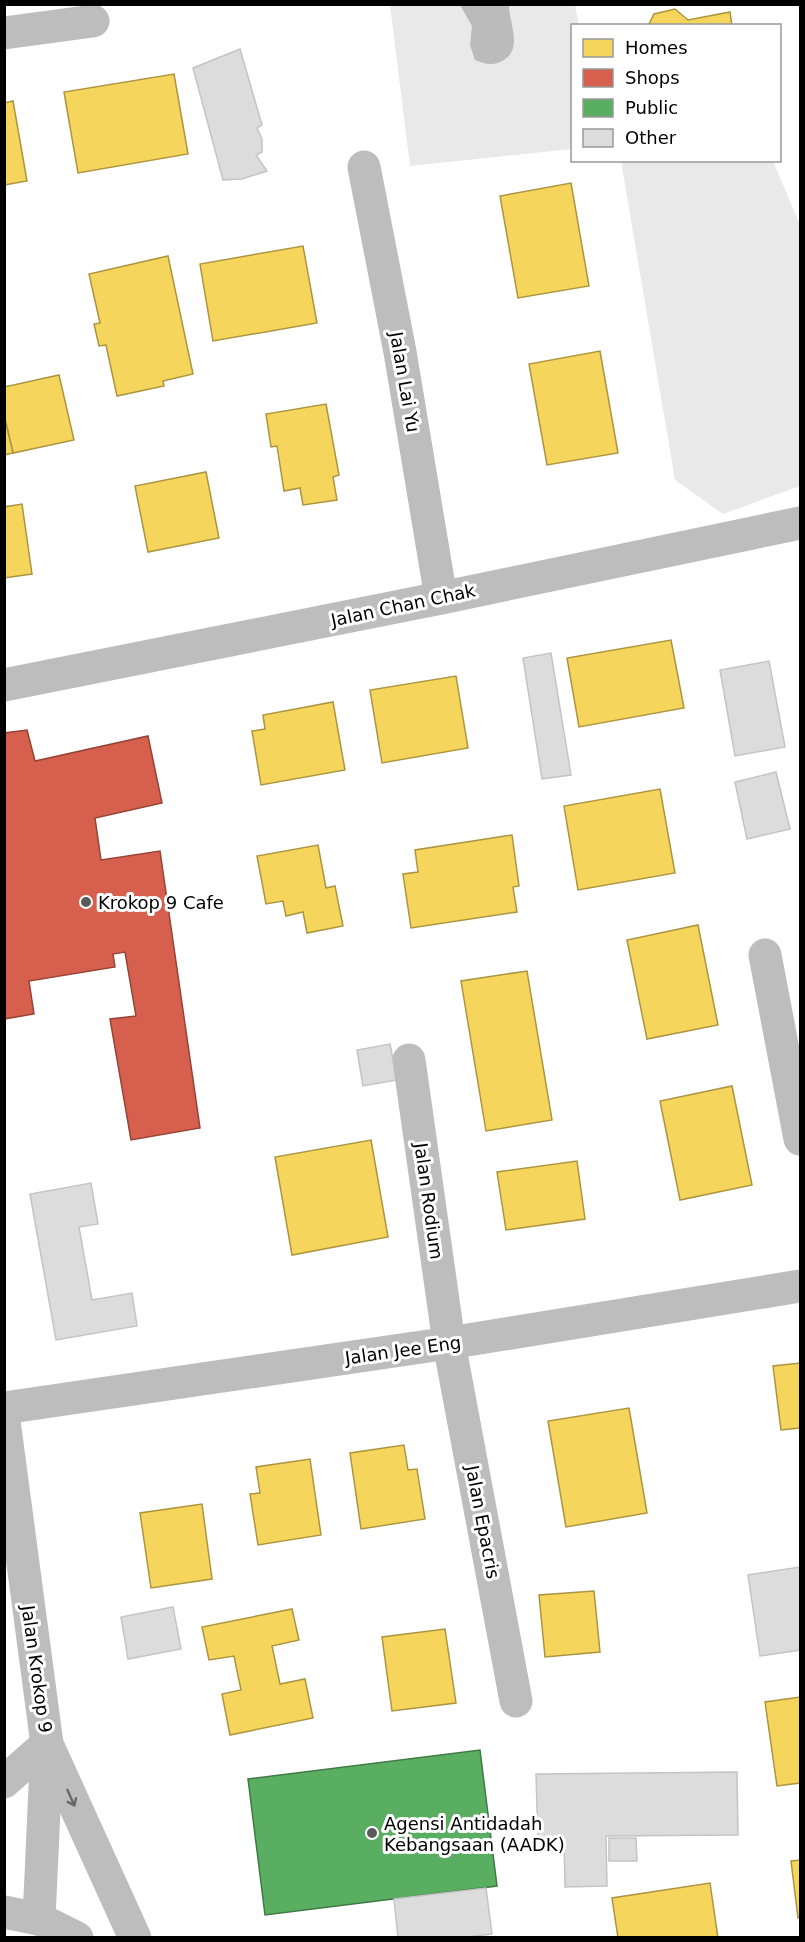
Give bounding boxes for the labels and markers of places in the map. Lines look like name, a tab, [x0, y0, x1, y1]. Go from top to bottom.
place label: Krokop 9 Cafe	[98, 892, 224, 913]
marker: Krokop 9 Cafe	[79, 895, 93, 909]
place label: Agensi Antidadah Kebangsaan (AADK)	[384, 1813, 565, 1855]
marker: Agensi Antidadah Kebangsaan (AADK)	[365, 1826, 379, 1840]

